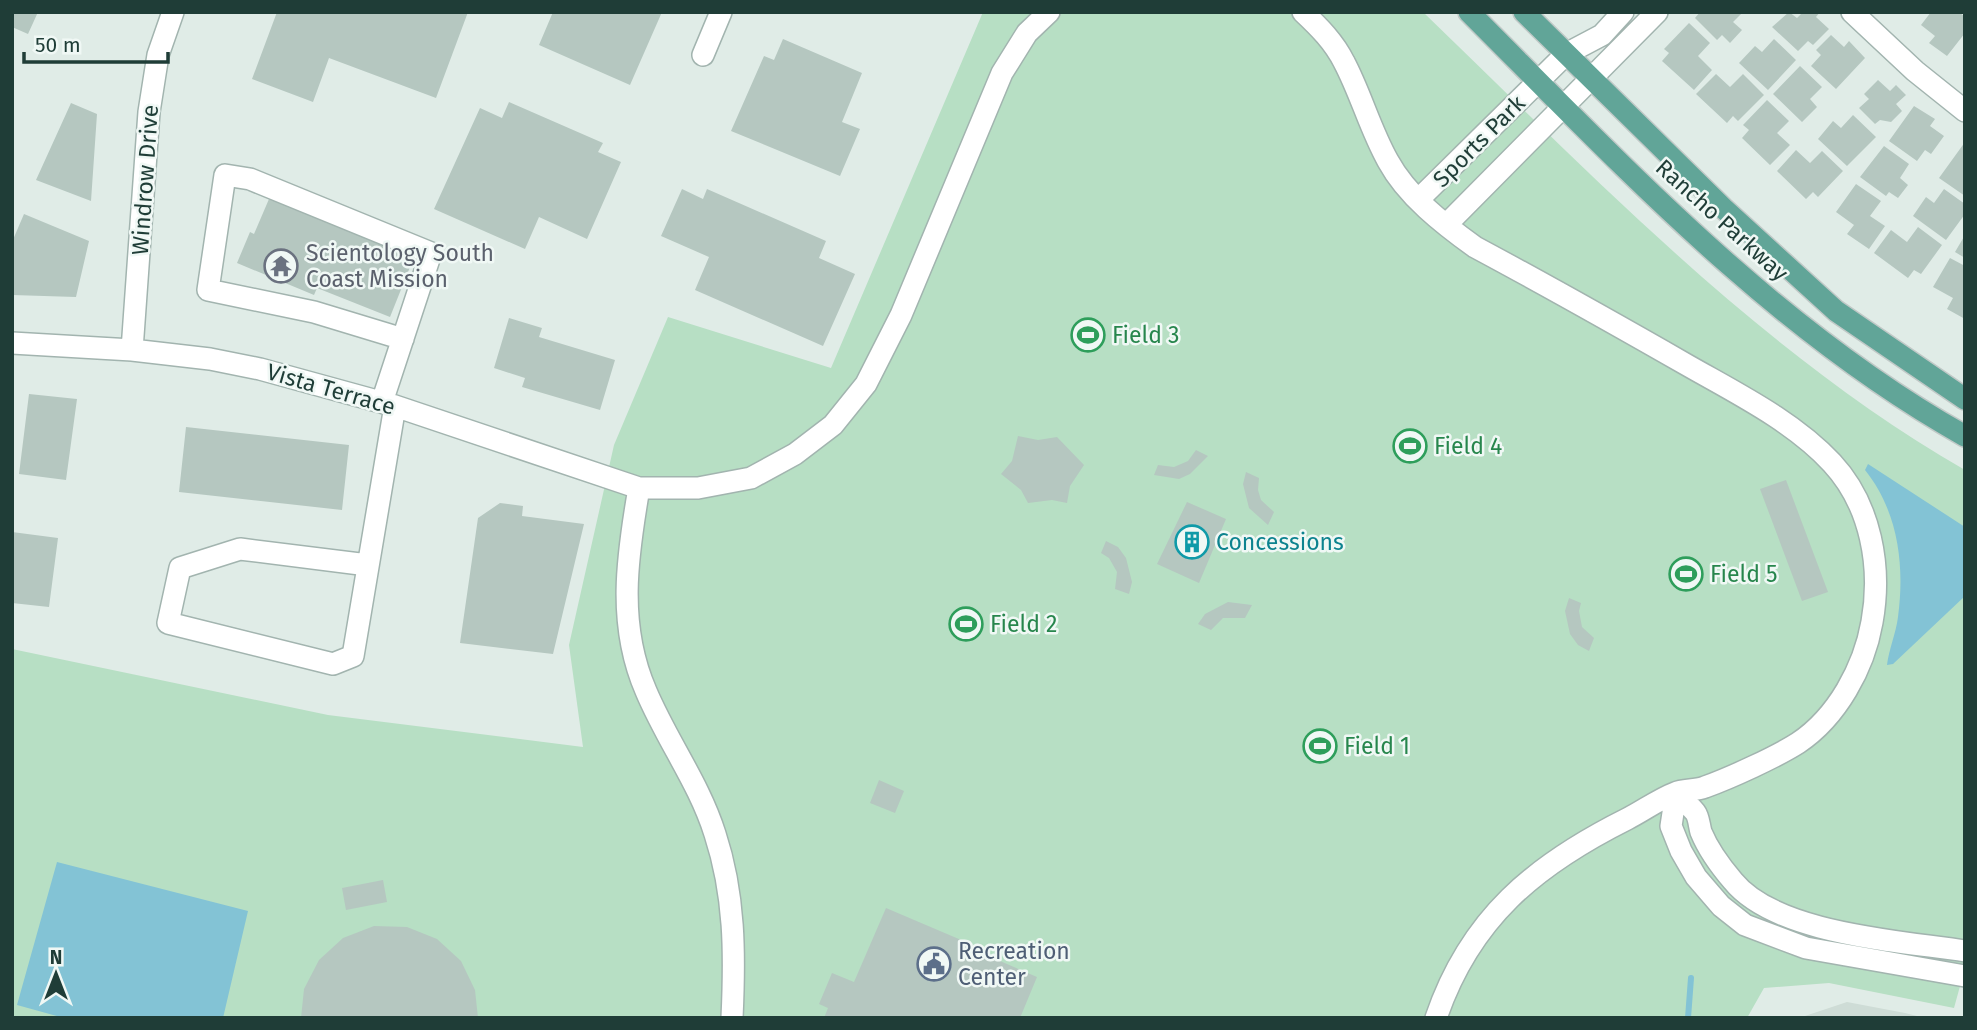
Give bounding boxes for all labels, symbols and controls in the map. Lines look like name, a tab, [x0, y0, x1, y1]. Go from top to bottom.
scale bar	[24, 21, 168, 65]
text: 50 m	[35, 32, 81, 58]
street label: Sports Park	[1427, 89, 1531, 193]
street label: Windrow Drive	[126, 104, 164, 256]
street label: Rancho Parkway	[1650, 153, 1795, 287]
place label: Scientology South Coast Mission	[306, 239, 494, 293]
temple icon: Scientology South Coast Mission	[262, 247, 300, 285]
sports icon: Field 3	[1069, 316, 1107, 354]
place label: Field 3	[1112, 321, 1179, 349]
street label: Vista Terrace	[263, 357, 399, 421]
sports icon: Field 4	[1391, 427, 1429, 465]
place label: Field 4	[1434, 432, 1502, 460]
building icon: Concessions	[1173, 523, 1211, 561]
place label: Concessions	[1216, 528, 1344, 556]
sports icon: Field 5	[1667, 555, 1705, 593]
place label: Field 5	[1710, 560, 1778, 588]
sports icon: Field 2	[947, 605, 985, 643]
place label: Field 2	[990, 610, 1057, 638]
sports icon: Field 1	[1301, 727, 1339, 765]
place label: Field 1	[1344, 732, 1410, 760]
place label: Recreation Center	[958, 937, 1070, 991]
north arrow	[21, 939, 91, 1009]
public building icon: Recreation Center	[915, 945, 953, 983]
text: N	[50, 946, 62, 969]

